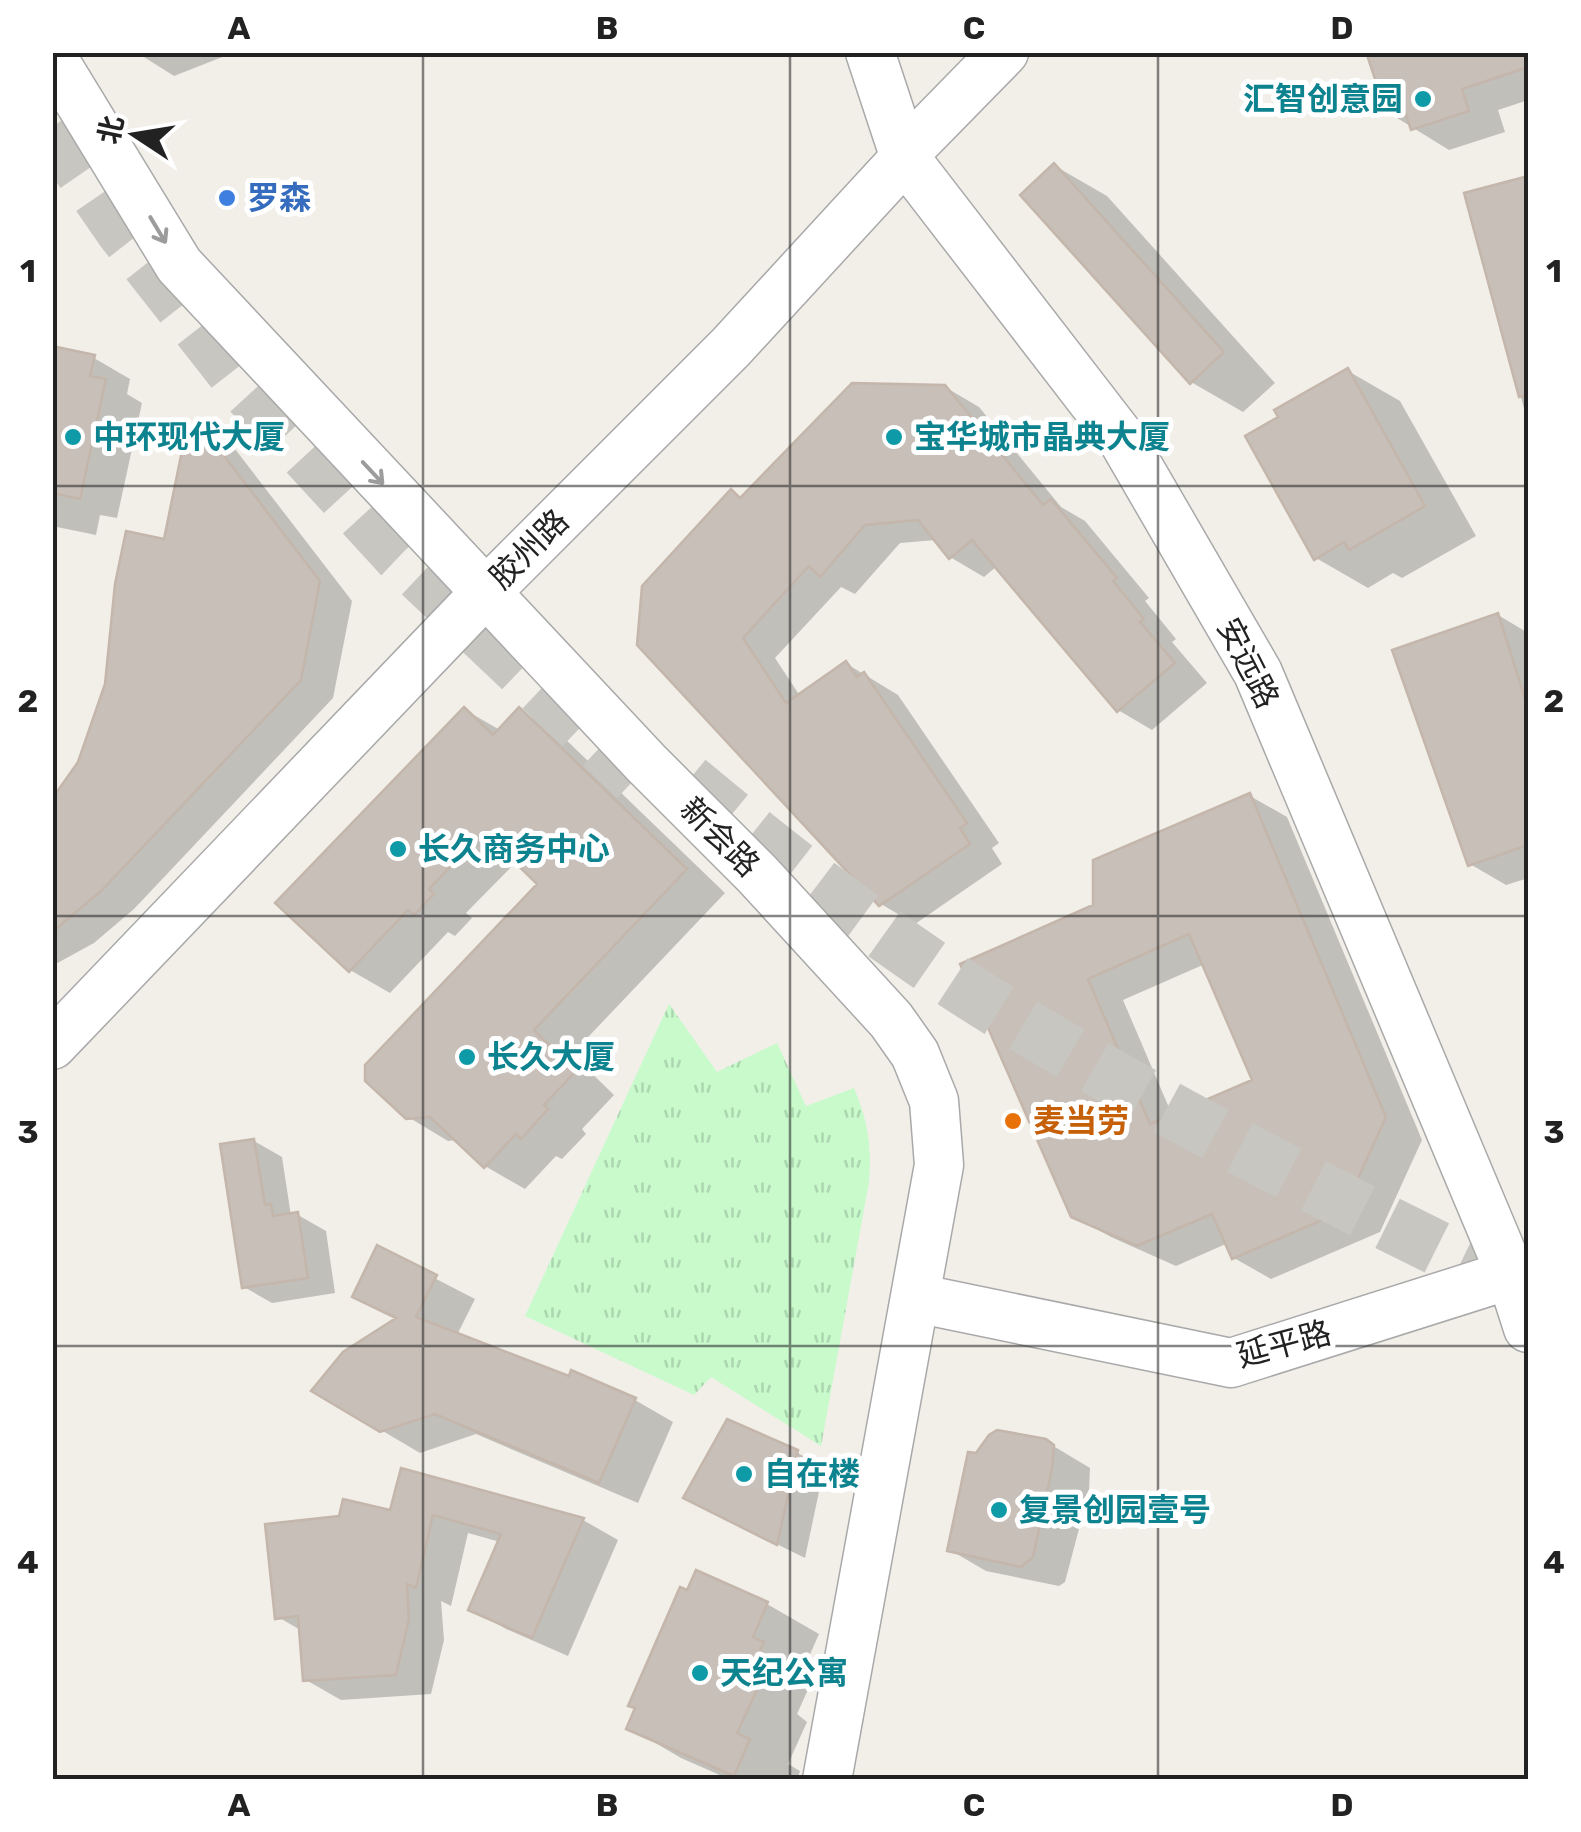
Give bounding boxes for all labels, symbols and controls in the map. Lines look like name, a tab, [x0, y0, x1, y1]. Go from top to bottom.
text: A	[228, 9, 251, 47]
text: B	[596, 9, 618, 47]
text: C	[963, 9, 985, 47]
text: D	[1331, 9, 1353, 47]
place label: 汇智创意园	[1243, 80, 1403, 118]
north arrow	[85, 85, 185, 185]
marker: 汇智创意园	[1412, 88, 1434, 110]
text: 北	[92, 113, 130, 147]
place label: 罗森	[247, 179, 311, 217]
marker: 罗森	[216, 187, 238, 209]
one-way arrow	[148, 215, 168, 244]
text: 1	[20, 252, 36, 290]
text: 1	[1546, 252, 1562, 290]
place label: 中环现代大厦	[93, 418, 285, 456]
place label: 宝华城市晶典大厦	[914, 418, 1170, 456]
marker: 中环现代大厦	[62, 426, 84, 448]
marker: 宝华城市晶典大厦	[883, 426, 905, 448]
one-way arrow	[361, 460, 384, 485]
street label: 胶州路	[482, 502, 576, 596]
street label: 安远路	[1209, 612, 1287, 714]
text: 2	[18, 682, 38, 720]
text: 2	[1544, 682, 1564, 720]
street label: 新会路	[673, 790, 767, 884]
place label: 长久商务中心	[418, 830, 610, 868]
marker: 长久商务中心	[387, 838, 409, 860]
place label: 长久大厦	[487, 1038, 615, 1076]
marker: 长久大厦	[456, 1046, 478, 1068]
place label: 麦当劳	[1033, 1102, 1129, 1140]
marker: 麦当劳	[1002, 1110, 1024, 1132]
text: 3	[17, 1113, 39, 1151]
text: 3	[1543, 1113, 1565, 1151]
street label: 延平路	[1233, 1313, 1335, 1375]
place label: 自在楼	[764, 1455, 860, 1493]
marker: 自在楼	[733, 1463, 755, 1485]
place label: 复景创园壹号	[1019, 1491, 1211, 1529]
marker: 复景创园壹号	[988, 1499, 1010, 1521]
text: 4	[17, 1543, 39, 1581]
text: 4	[1543, 1543, 1565, 1581]
place label: 天纪公寓	[720, 1654, 848, 1692]
marker: 天纪公寓	[689, 1662, 711, 1684]
text: A	[228, 1786, 251, 1824]
text: B	[596, 1786, 618, 1824]
text: C	[963, 1786, 985, 1824]
text: D	[1331, 1786, 1353, 1824]

